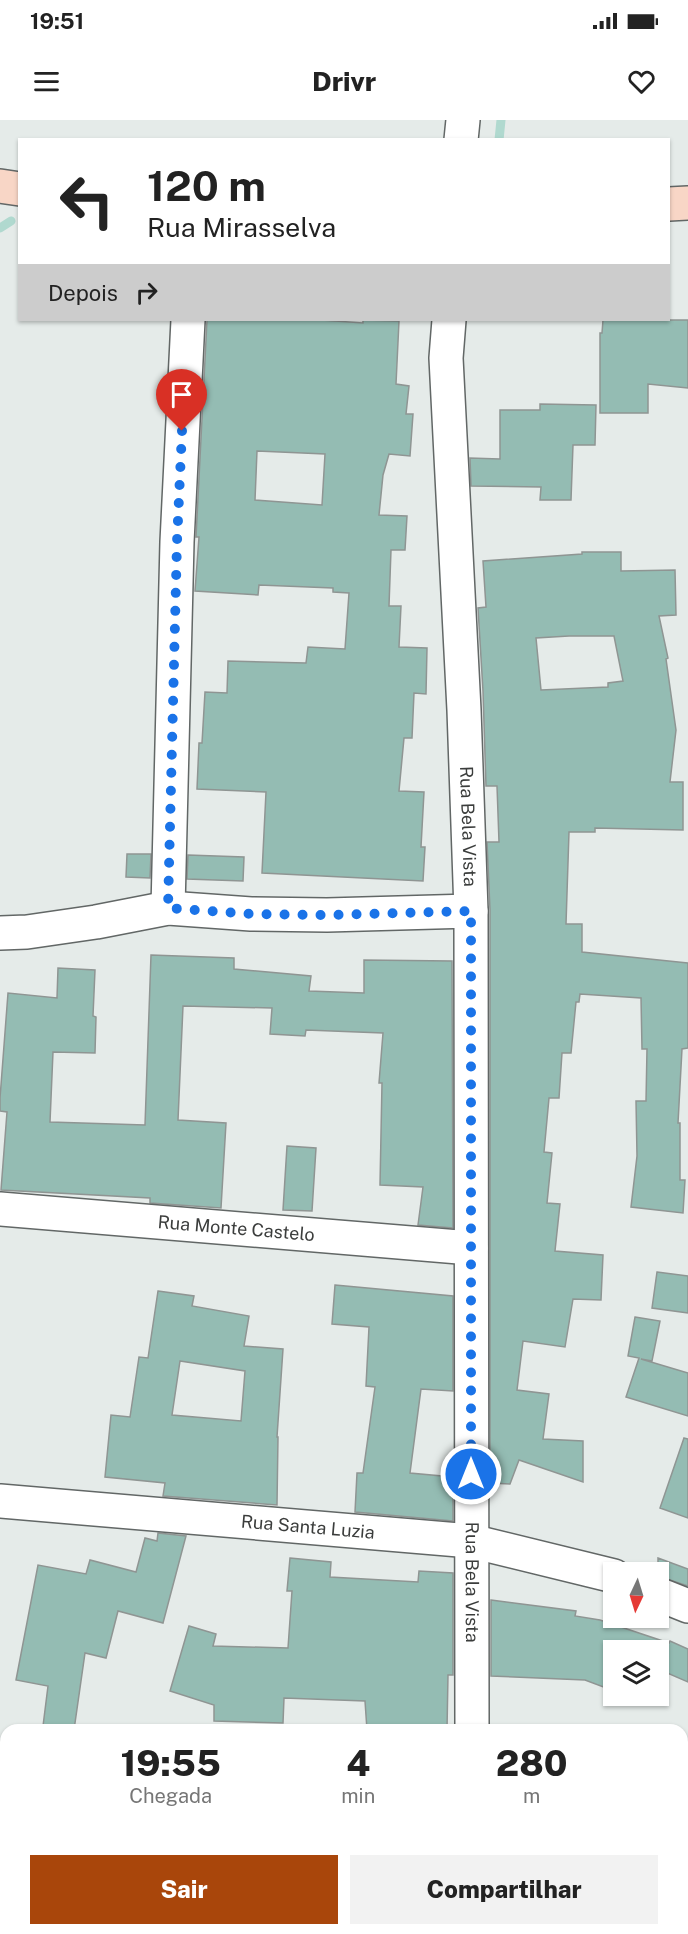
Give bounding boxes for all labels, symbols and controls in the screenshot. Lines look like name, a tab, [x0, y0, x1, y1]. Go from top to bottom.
text: 19:51	[30, 8, 84, 34]
icon: menu	[30, 65, 63, 98]
text: Drivr	[312, 65, 376, 97]
icon: heart	[625, 65, 658, 98]
text: 120 m	[147, 161, 266, 210]
icon: left	[48, 162, 126, 240]
text: Rua Mirasselva	[147, 211, 336, 243]
icon: right	[130, 276, 163, 309]
text: Depois	[48, 280, 118, 306]
pin	[156, 369, 207, 431]
icon: arrive	[165, 378, 198, 411]
street label: Rua Bela Vista	[456, 766, 481, 887]
street label: Rua Monte Castelo	[157, 1211, 315, 1245]
position arrow	[439, 1442, 503, 1506]
street label: Rua Santa Luzia	[240, 1511, 376, 1543]
street label: Rua Bela Vista	[462, 1522, 483, 1643]
north arrow	[603, 1562, 669, 1628]
map controls	[603, 1562, 669, 1706]
button: layers	[603, 1640, 669, 1706]
text: 19:55	[121, 1742, 221, 1784]
text: 4	[346, 1742, 370, 1784]
text: 280	[496, 1742, 567, 1784]
text: Chegada	[129, 1784, 212, 1808]
text: min	[341, 1784, 375, 1808]
text: m	[523, 1784, 540, 1808]
button: Sair	[30, 1855, 338, 1924]
button: Compartilhar	[350, 1855, 658, 1924]

